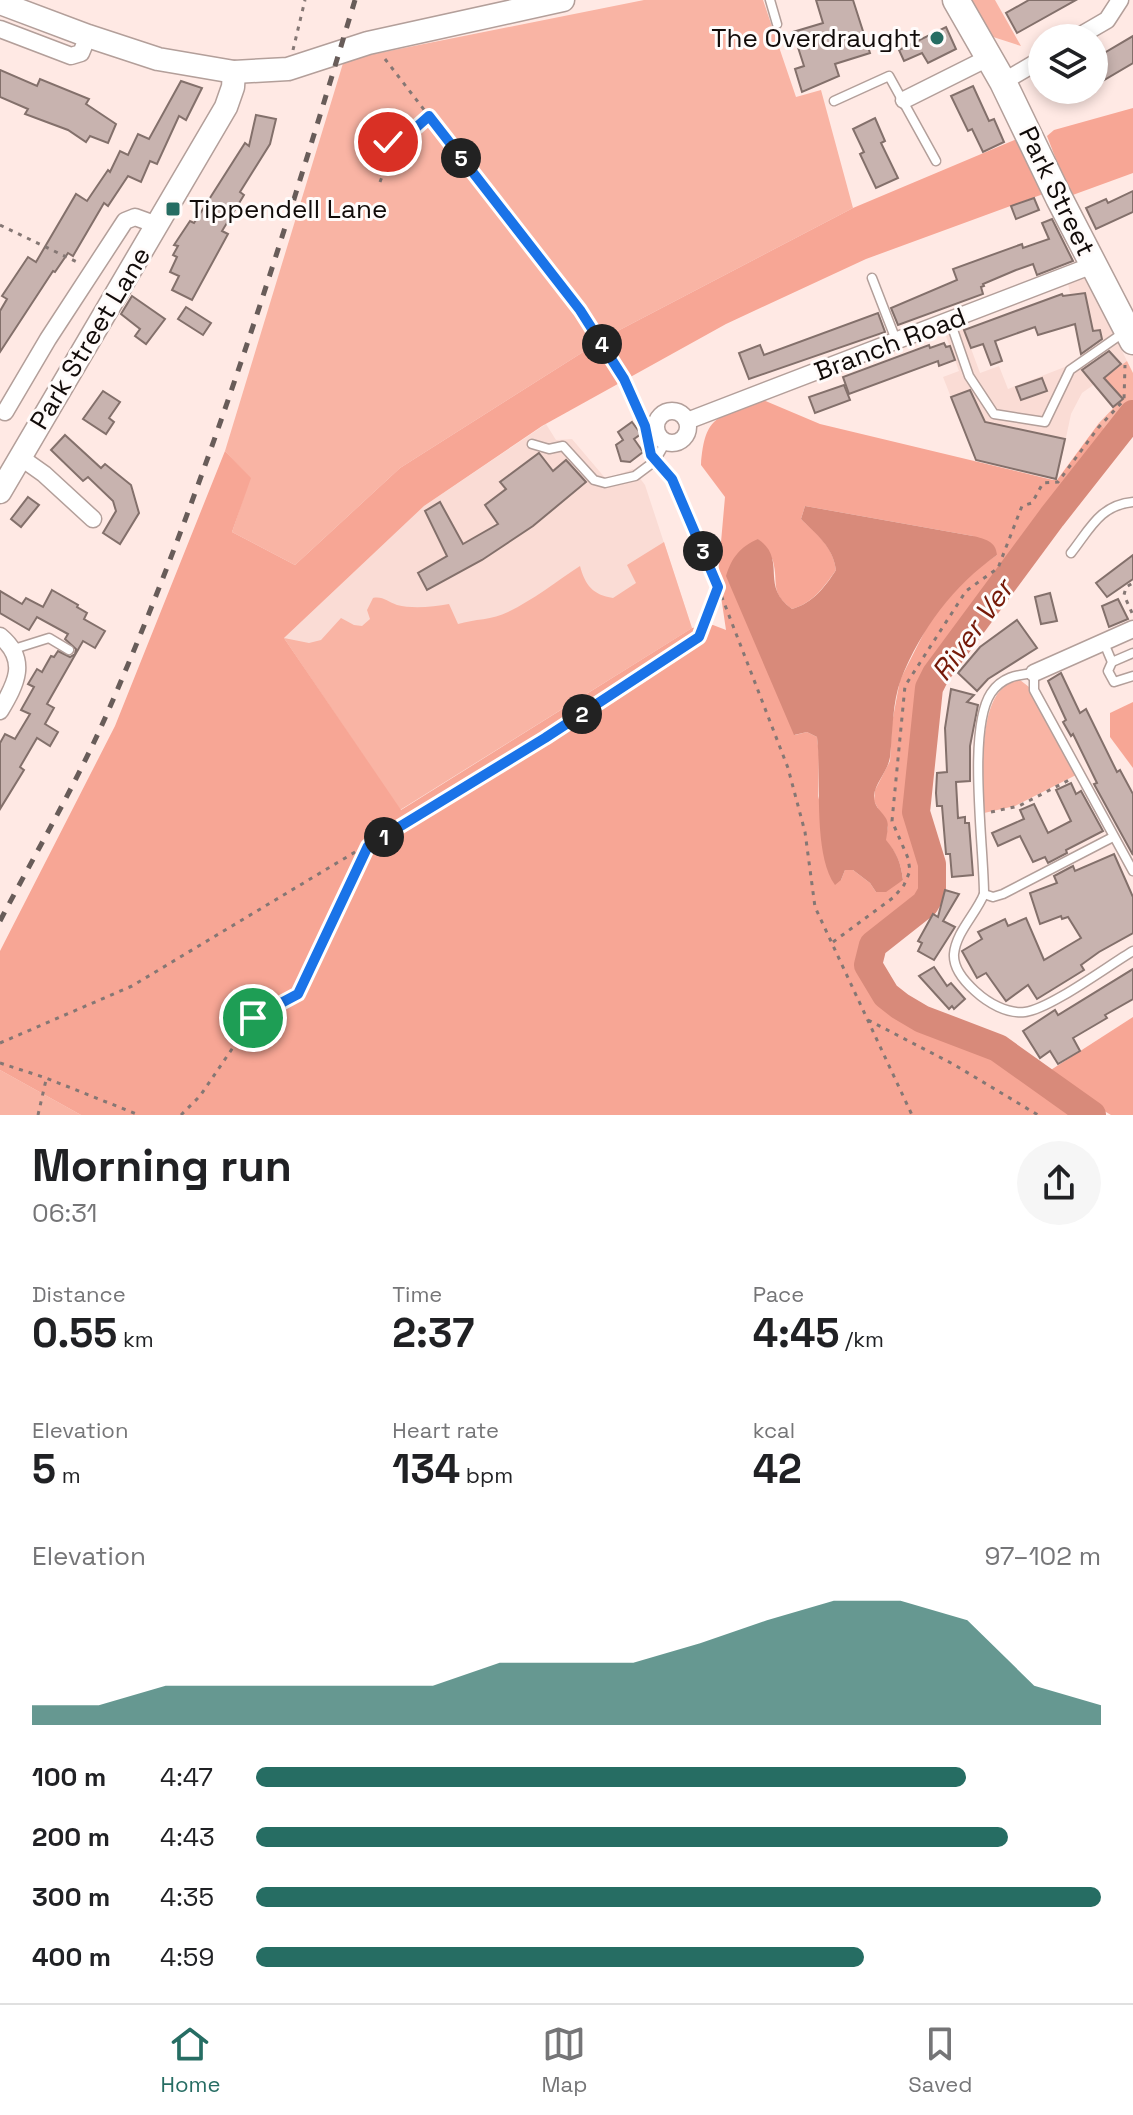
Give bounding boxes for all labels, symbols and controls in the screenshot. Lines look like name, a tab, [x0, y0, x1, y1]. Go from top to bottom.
place label: The Overdraught	[711, 21, 921, 55]
map controls	[1028, 24, 1108, 104]
button: layers	[1028, 24, 1108, 104]
marker: The Overdraught	[928, 29, 946, 47]
pin	[354, 108, 422, 176]
icon: check	[366, 120, 410, 164]
street label: Park Street	[1011, 121, 1103, 261]
pin: 5	[441, 138, 481, 178]
text: 5	[454, 144, 468, 172]
place label: Tippendell Lane	[189, 192, 387, 226]
marker: Tippendell Lane	[164, 200, 182, 218]
street label: Park Street Lane	[22, 240, 158, 436]
street label: Branch Road	[809, 300, 971, 388]
pin: 4	[582, 324, 622, 364]
text: 4	[595, 330, 609, 358]
pin: 3	[683, 531, 723, 571]
text: 3	[696, 537, 710, 565]
water label: River Ver	[923, 570, 1023, 688]
pin: 2	[562, 694, 602, 734]
text: 2	[575, 700, 589, 728]
pin: 1	[364, 817, 404, 857]
text: 1	[379, 823, 389, 851]
pin	[219, 984, 287, 1052]
icon: arrive	[231, 996, 275, 1040]
text: Morning run	[32, 1138, 292, 1194]
button: share	[1017, 1141, 1101, 1225]
text: 06:31	[32, 1196, 97, 1230]
text: Distance	[32, 1280, 126, 1308]
text: Time	[392, 1280, 442, 1308]
text: Pace	[753, 1280, 804, 1308]
text: 0.55	[32, 1308, 117, 1359]
text: 2:37	[392, 1308, 475, 1359]
text: 4:45	[753, 1308, 839, 1359]
text: km	[117, 1325, 154, 1353]
text: /km	[839, 1325, 884, 1353]
text: Elevation	[32, 1416, 128, 1444]
text: Heart rate	[392, 1416, 499, 1444]
text: kcal	[753, 1416, 795, 1444]
text: 5	[32, 1444, 56, 1495]
text: 134	[392, 1444, 460, 1495]
text: 42	[753, 1444, 802, 1495]
text: m	[56, 1461, 81, 1489]
text: bpm	[460, 1461, 513, 1489]
text: Elevation	[32, 1539, 146, 1573]
text: 97–102 m	[984, 1539, 1101, 1573]
text: 100 m	[32, 1760, 106, 1794]
text: 4:47	[160, 1760, 213, 1794]
text: 200 m	[32, 1820, 110, 1854]
text: 4:43	[160, 1820, 215, 1854]
text: 300 m	[32, 1880, 110, 1914]
text: 4:35	[160, 1880, 214, 1914]
text: 400 m	[32, 1940, 111, 1974]
text: 4:59	[160, 1940, 214, 1974]
tab: Home	[161, 2022, 220, 2098]
tab: Map	[541, 2022, 587, 2098]
tab: Saved	[908, 2022, 973, 2098]

